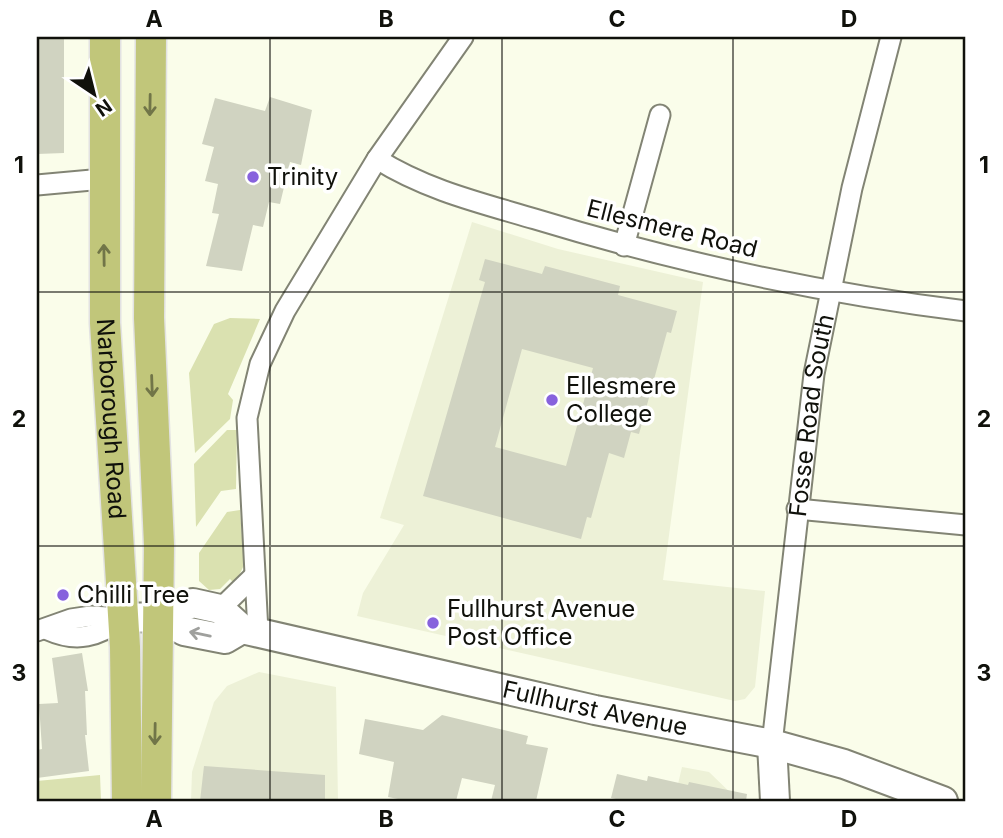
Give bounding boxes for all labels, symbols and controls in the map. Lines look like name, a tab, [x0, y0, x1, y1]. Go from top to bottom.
text: A	[145, 5, 163, 33]
text: B	[378, 5, 394, 33]
text: C	[608, 5, 626, 33]
text: D	[841, 5, 857, 33]
north arrow	[60, 60, 130, 130]
one-way arrow	[143, 93, 157, 116]
text: N	[91, 94, 116, 121]
text: 1	[14, 151, 24, 179]
text: 1	[979, 151, 989, 179]
place label: Trinity	[267, 162, 338, 191]
marker: Trinity	[245, 169, 261, 185]
street label: Ellesmere Road	[584, 193, 761, 264]
one-way arrow	[97, 244, 111, 267]
street label: Fosse Road South	[783, 311, 840, 518]
street label: Narborough Road	[91, 318, 132, 520]
place label: Ellesmere College	[566, 371, 676, 428]
one-way arrow	[145, 374, 158, 397]
marker: Ellesmere College	[544, 392, 560, 408]
text: 2	[12, 405, 26, 433]
text: 2	[977, 405, 991, 433]
place label: Chilli Tree	[77, 580, 189, 609]
marker: Chilli Tree	[55, 587, 71, 603]
place label: Fullhurst Avenue Post Office	[447, 594, 635, 651]
marker: Fullhurst Avenue Post Office	[425, 615, 441, 631]
one-way arrow	[189, 627, 212, 641]
text: 3	[12, 659, 26, 687]
text: 3	[977, 659, 991, 687]
street label: Fullhurst Avenue	[500, 674, 690, 741]
one-way arrow	[149, 722, 162, 745]
text: A	[145, 805, 163, 833]
text: B	[378, 805, 394, 833]
text: C	[608, 805, 626, 833]
text: D	[841, 805, 857, 833]

